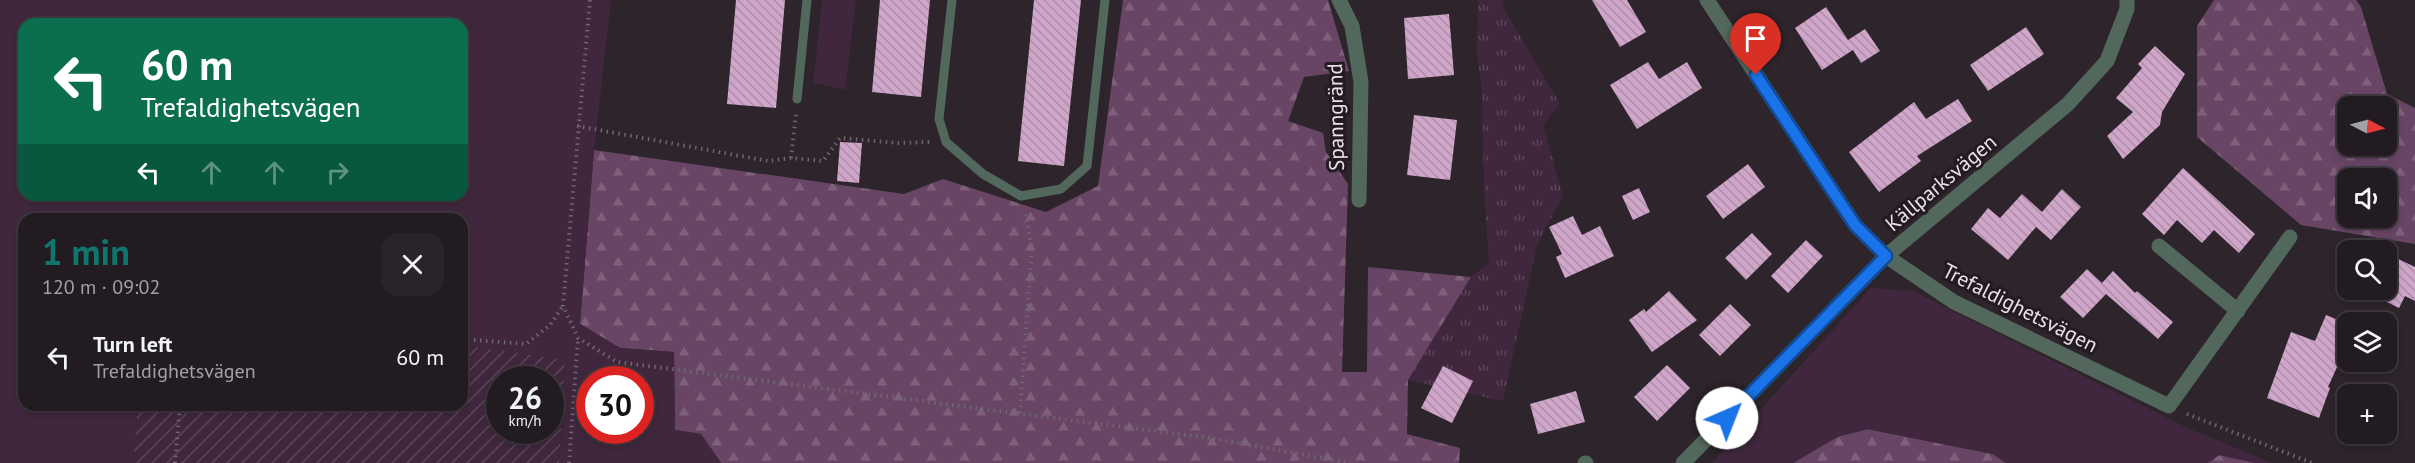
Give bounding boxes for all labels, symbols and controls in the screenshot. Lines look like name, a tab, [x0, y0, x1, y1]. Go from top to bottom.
pin	[1730, 13, 1781, 75]
icon: arrive	[1739, 22, 1772, 55]
text: 60 m	[141, 37, 233, 92]
icon: left	[42, 42, 120, 120]
street label: Spanngränd	[1321, 63, 1350, 171]
text: Trefaldighetsvägen	[141, 90, 361, 124]
north arrow	[2337, 96, 2397, 156]
map controls	[2337, 96, 2397, 444]
street label: Källparksvägen	[1879, 128, 2002, 237]
icon: left	[132, 156, 165, 189]
icon: ahead	[195, 156, 228, 189]
icon: ahead	[258, 156, 291, 189]
icon: right	[321, 156, 354, 189]
button: sound	[2337, 168, 2397, 228]
text: 1 min	[42, 228, 130, 275]
button: close	[381, 233, 444, 296]
button: search	[2337, 240, 2397, 300]
street label: Trefaldighetsvägen	[1938, 257, 2102, 358]
text: 120 m · 09:02	[42, 274, 160, 300]
button: layers	[2337, 312, 2397, 372]
text: Turn left	[93, 330, 173, 358]
icon: left	[42, 341, 75, 374]
text: 60 m	[396, 343, 444, 371]
text: Trefaldighetsvägen	[93, 358, 256, 384]
speed limit sign: 30	[576, 366, 654, 444]
text: 26	[508, 378, 542, 417]
button: +	[2337, 384, 2397, 444]
position arrow	[1695, 386, 1759, 450]
text: km/h	[509, 411, 541, 430]

